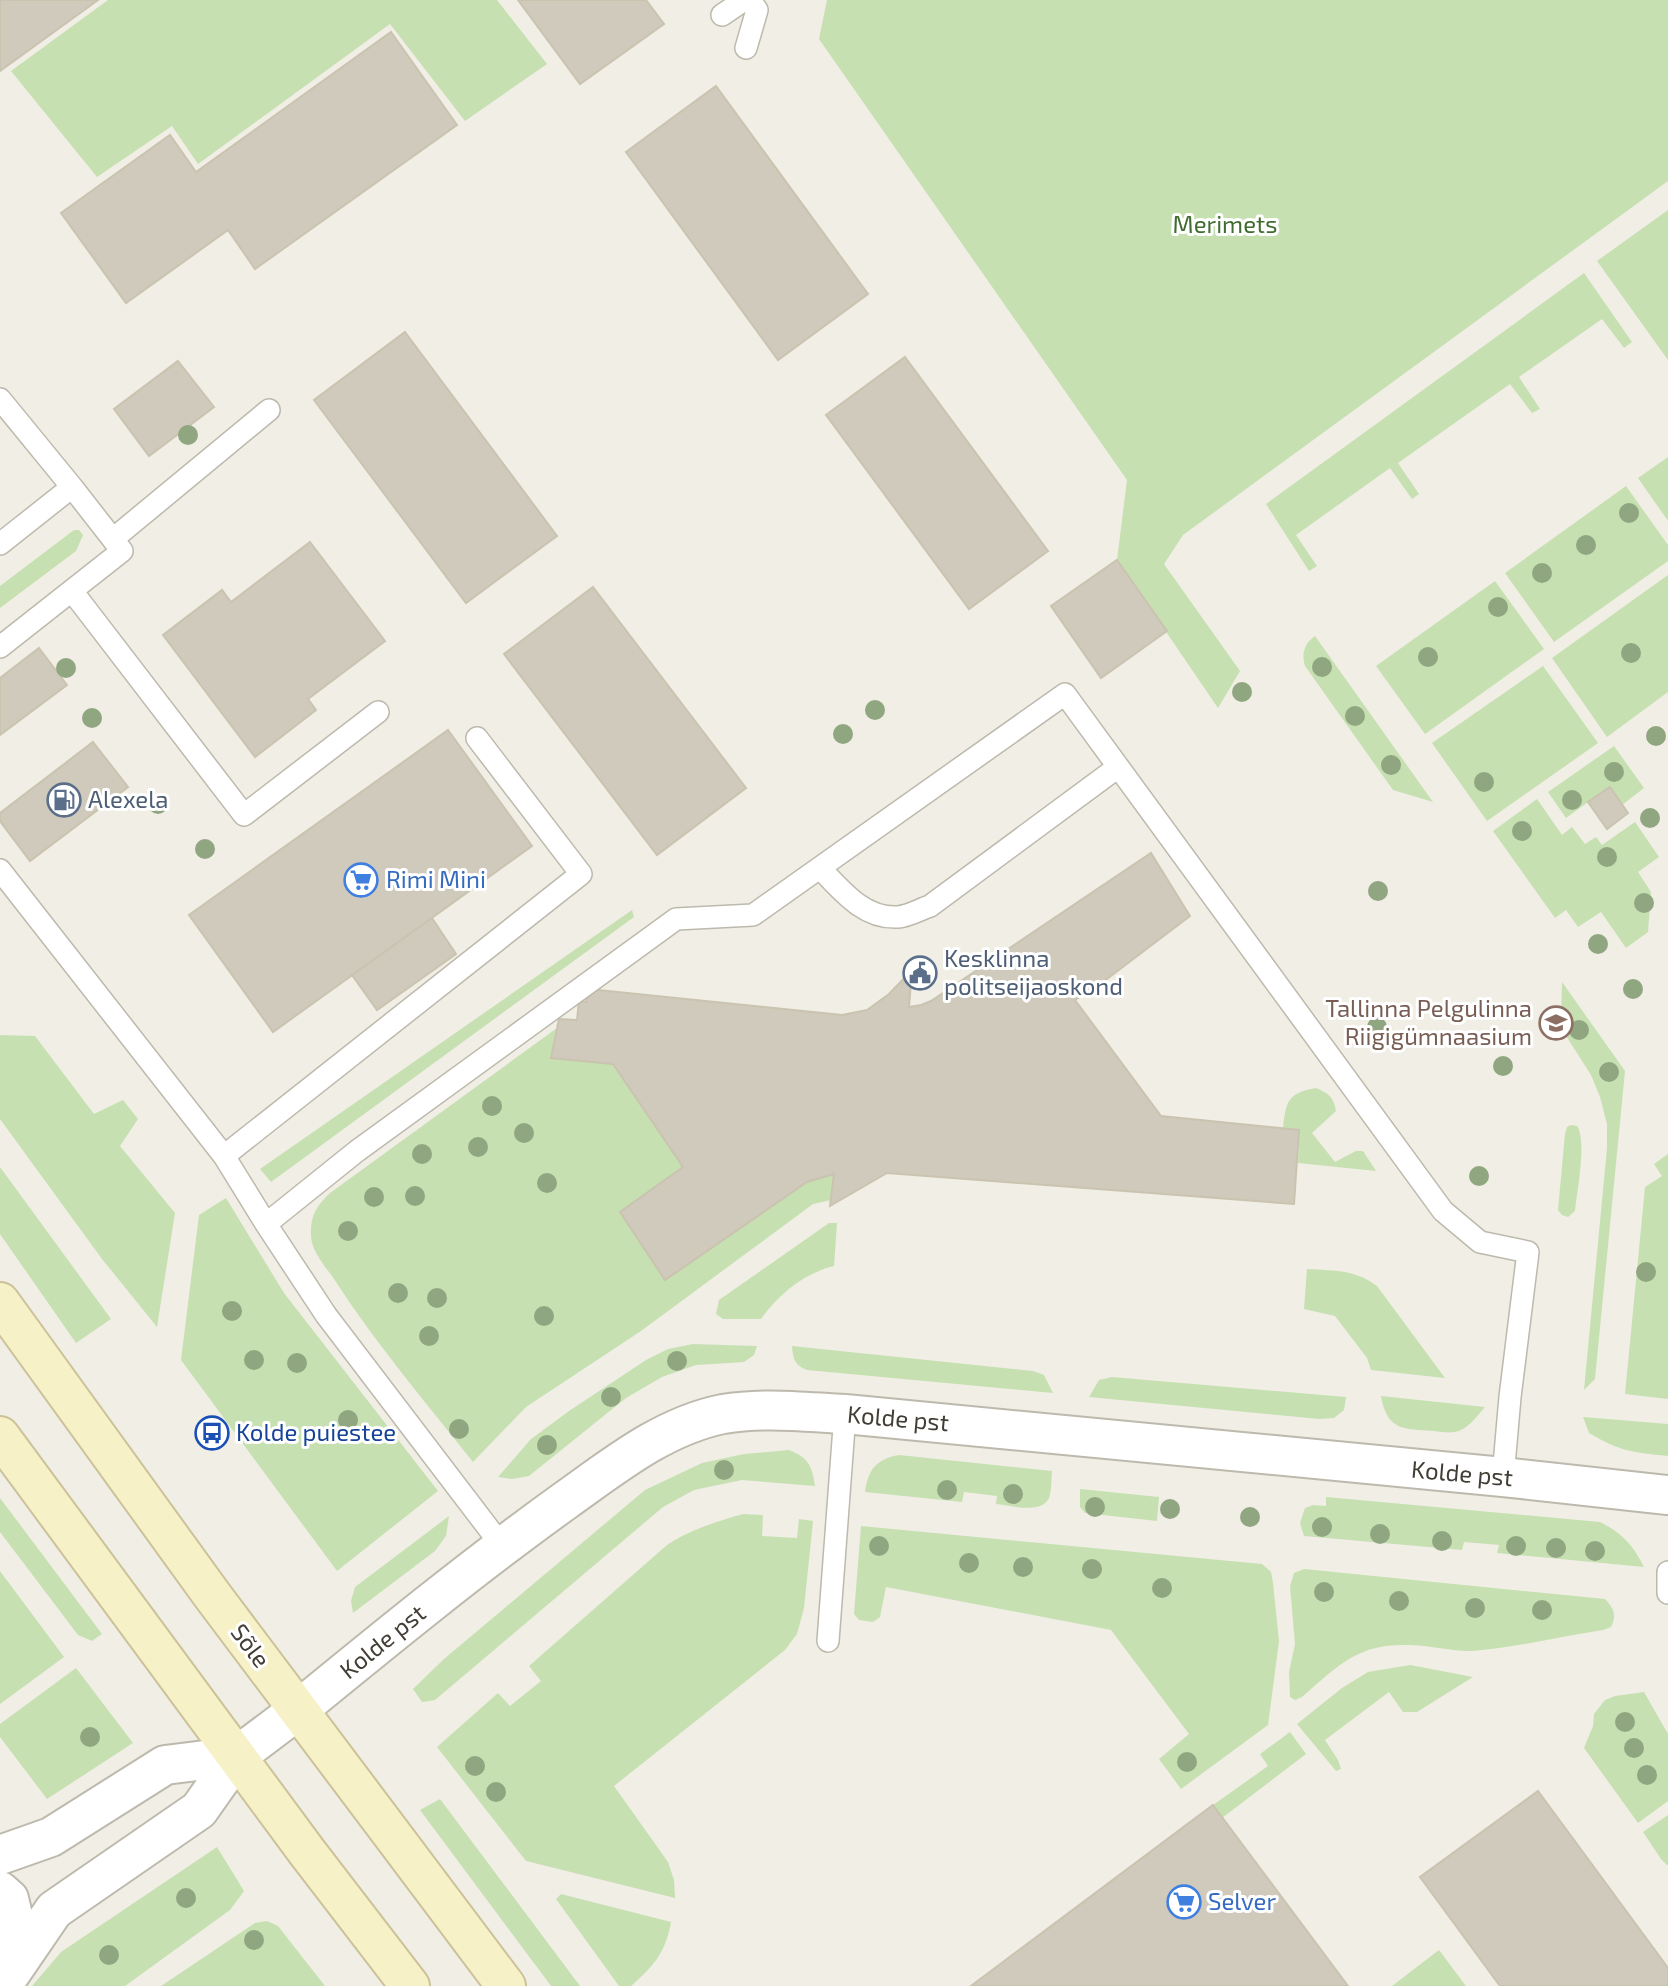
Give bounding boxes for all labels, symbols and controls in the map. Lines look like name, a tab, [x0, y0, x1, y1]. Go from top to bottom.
park label: Merimets	[1173, 209, 1277, 238]
fuel station icon: Alexela	[45, 781, 83, 819]
place label: Alexela	[88, 784, 169, 813]
supermarket icon: Rimi Mini	[342, 861, 380, 899]
place label: Rimi Mini	[386, 864, 486, 893]
place label: Kesklinna politseijaoskond	[944, 943, 1123, 1000]
public building icon: Kesklinna politseijaoskond	[901, 954, 939, 992]
place label: Tallinna Pelgulinna Riigigümnaasium	[1325, 993, 1532, 1050]
school or university icon: Tallinna Pelgulinna Riigigümnaasium	[1537, 1004, 1575, 1042]
street label: Kolde pst	[846, 1399, 950, 1436]
bus stop icon: Kolde puiestee	[193, 1414, 231, 1452]
place label: Kolde puiestee	[236, 1417, 396, 1446]
street label: Kolde pst	[1410, 1454, 1514, 1491]
street label: Kolde pst	[333, 1598, 431, 1684]
street label: Sõle	[225, 1618, 277, 1673]
supermarket icon: Selver	[1165, 1883, 1203, 1921]
place label: Selver	[1208, 1886, 1276, 1915]

